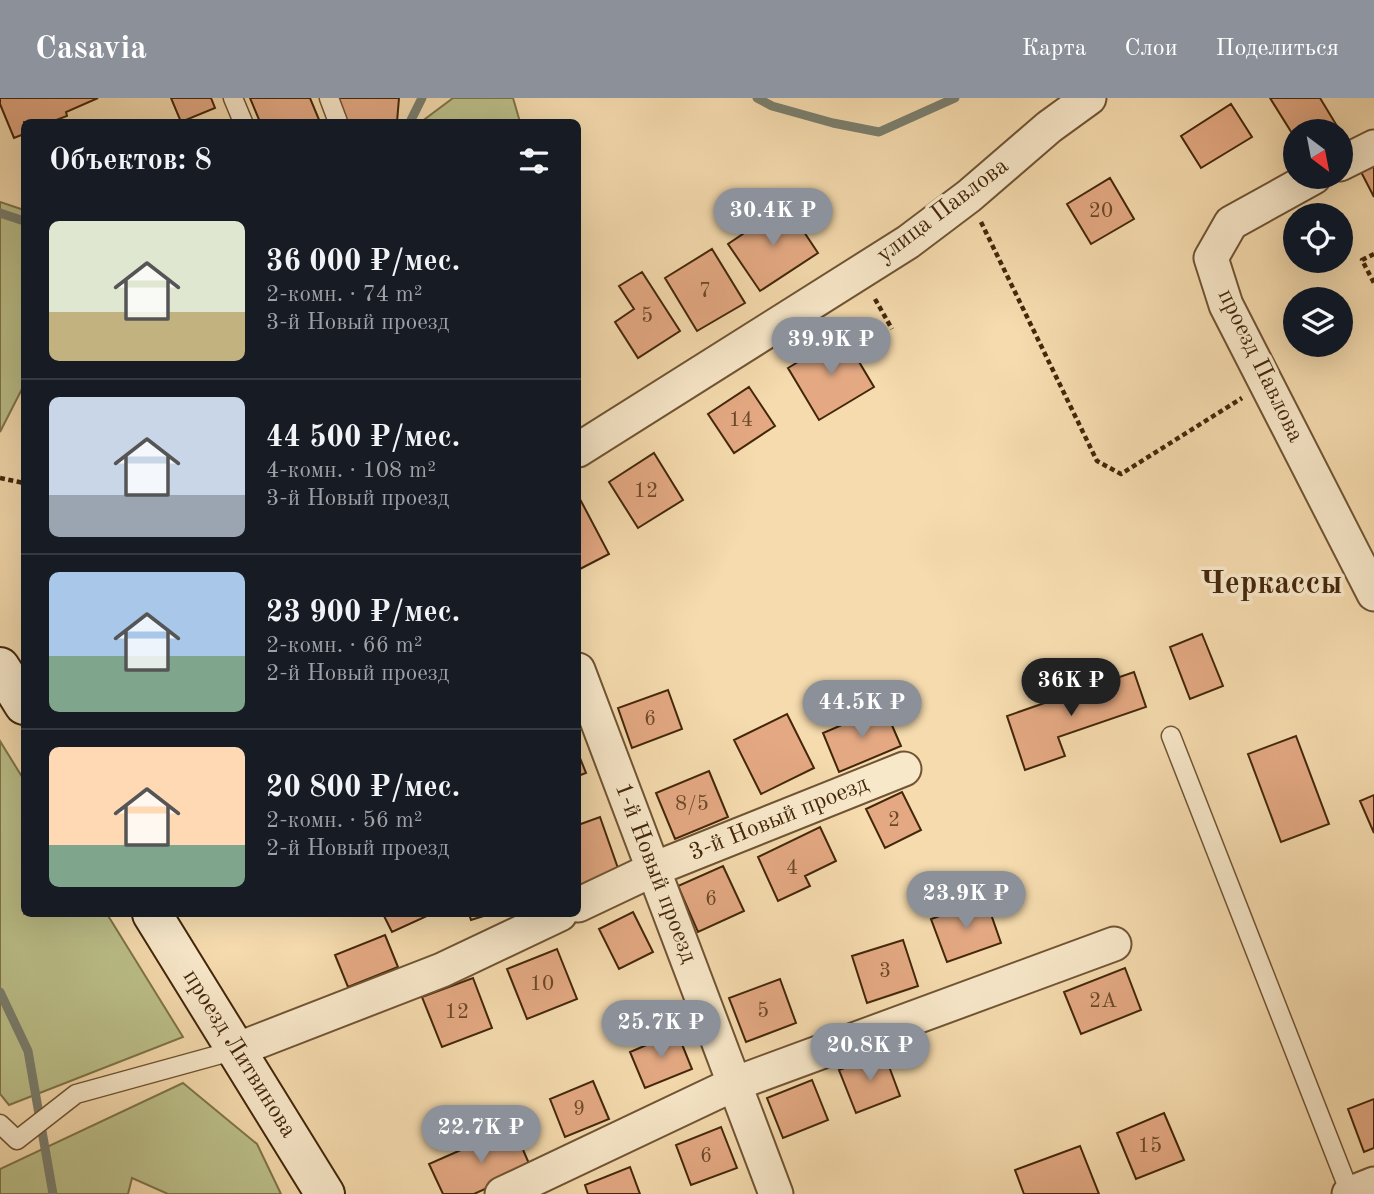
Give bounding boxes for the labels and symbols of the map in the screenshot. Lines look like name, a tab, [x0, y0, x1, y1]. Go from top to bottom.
north arrow	[1283, 119, 1353, 189]
street label: улица Павлова	[873, 154, 1013, 268]
pin: 30.4K ₽	[708, 188, 838, 248]
house number: 20	[1089, 201, 1113, 222]
house number: 7	[699, 281, 711, 302]
street label: проезд Павлова	[1213, 286, 1307, 446]
house number: 5	[641, 306, 653, 327]
pin: 39.9K ₽	[766, 317, 896, 377]
house number: 14	[729, 410, 753, 431]
house number: 12	[634, 481, 658, 502]
district label: Черкассы	[1200, 569, 1342, 601]
pin: 36K ₽	[1022, 658, 1120, 718]
pin: 44.5K ₽	[797, 680, 927, 740]
house number: 6	[644, 709, 656, 730]
street label: 3-й Новый проезд	[686, 772, 872, 866]
street label: 1-й Новый проезд	[610, 780, 701, 967]
house number: 8/5	[675, 794, 709, 815]
house number: 2	[888, 810, 900, 831]
house number: 4	[786, 858, 798, 879]
pin: 23.9K ₽	[901, 872, 1031, 931]
house number: 6	[705, 889, 717, 910]
house number: 3	[879, 961, 891, 982]
street label: проезд Литвинова	[178, 966, 300, 1142]
house number: 10	[530, 974, 554, 995]
house number: 2А	[1089, 991, 1117, 1012]
pin: 25.7K ₽	[596, 1000, 726, 1060]
house number: 5	[757, 1001, 769, 1022]
house number: 12	[445, 1002, 469, 1023]
pin: 20.8K ₽	[805, 1024, 935, 1083]
house number: 9	[573, 1099, 585, 1120]
pin: 22.7K ₽	[416, 1105, 546, 1165]
house number: 15	[1138, 1136, 1162, 1157]
house number: 6	[700, 1146, 712, 1167]

